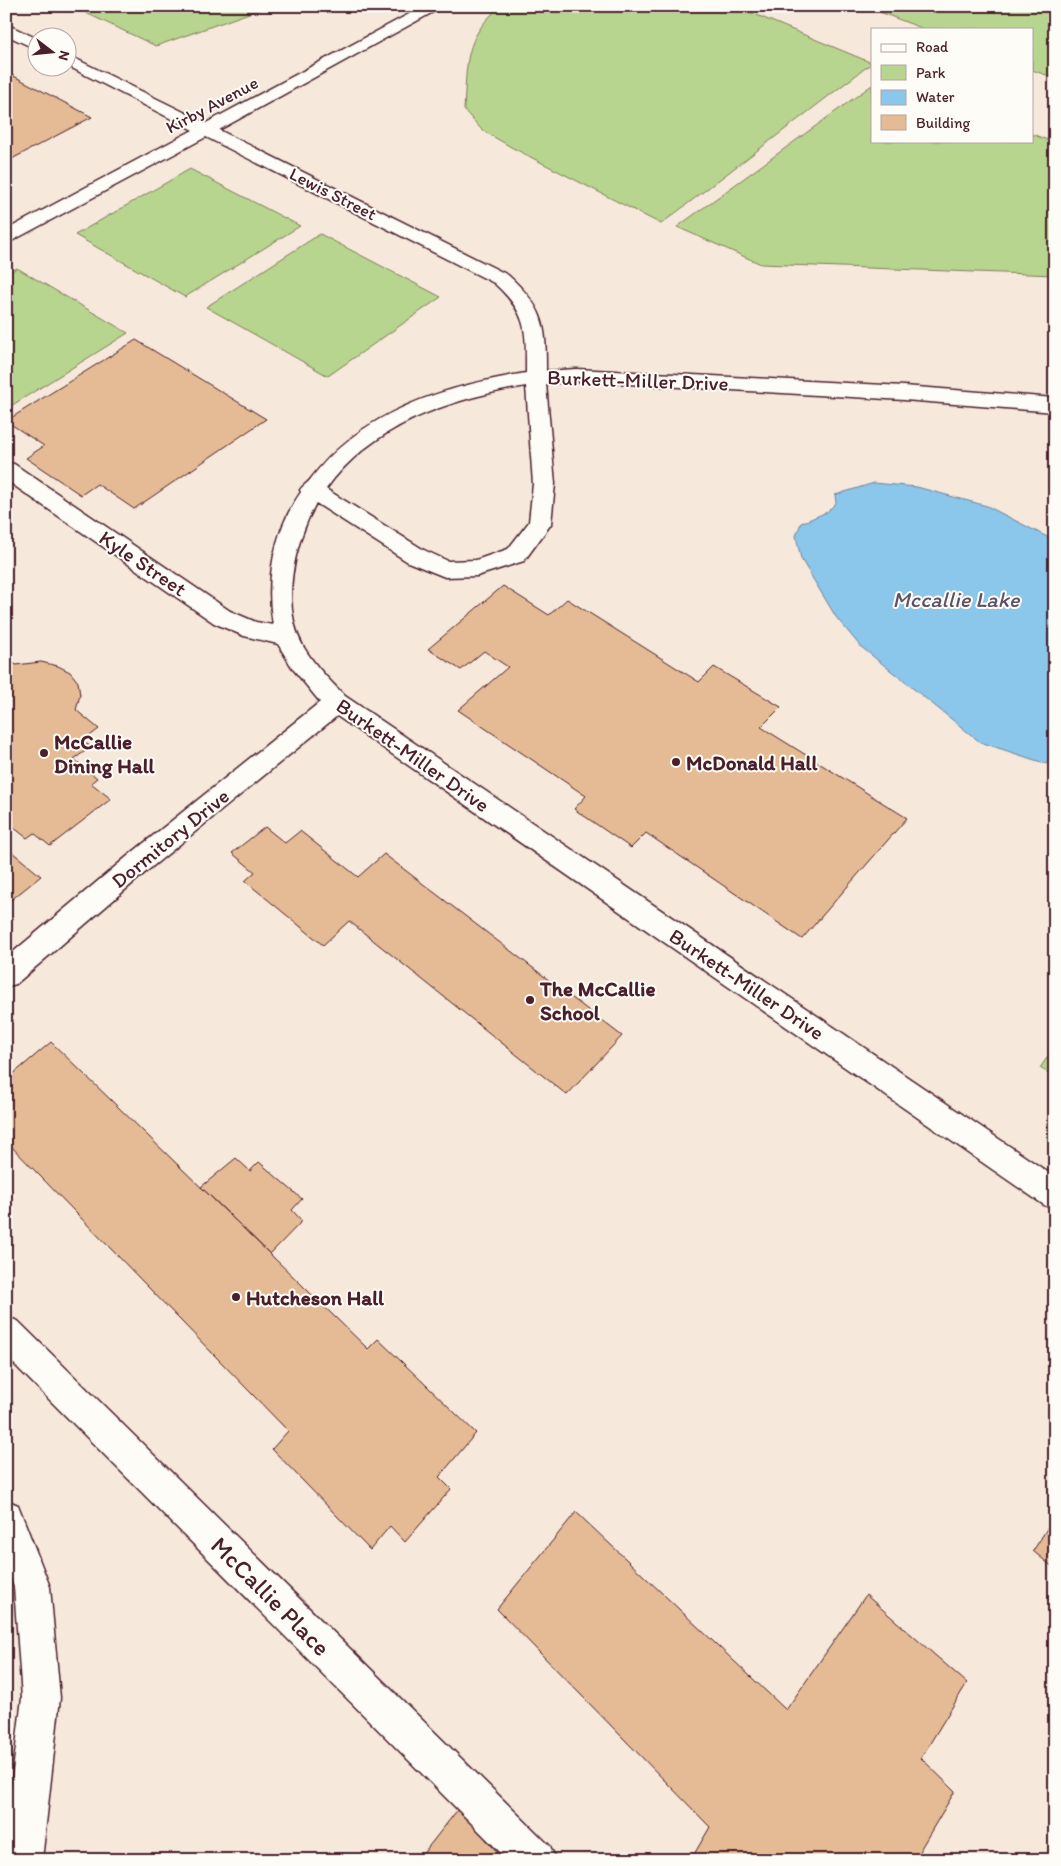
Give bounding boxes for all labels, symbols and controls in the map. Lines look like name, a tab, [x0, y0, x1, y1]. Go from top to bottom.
north arrow	[28, 28, 78, 78]
legend	[871, 28, 1034, 142]
text: Road	[916, 38, 949, 56]
text: N	[55, 49, 73, 62]
text: Park	[916, 64, 946, 82]
street label: Kirby Avenue	[162, 71, 262, 139]
text: Water	[916, 88, 955, 106]
text: Building	[916, 114, 970, 132]
street label: Lewis Street	[286, 163, 380, 225]
street label: Burkett-Miller Drive	[547, 364, 729, 396]
street label: Kyle Street	[95, 525, 191, 601]
water label: Mccallie Lake	[893, 586, 1021, 613]
street label: Burkett-Miller Drive	[332, 693, 494, 817]
place label: McCallie Dining Hall	[54, 729, 156, 779]
marker: McCallie Dining Hall	[38, 747, 50, 759]
place label: McDonald Hall	[686, 750, 819, 775]
marker: McDonald Hall	[670, 756, 682, 768]
street label: Dormitory Drive	[106, 783, 234, 893]
street label: Burkett-Miller Drive	[665, 923, 829, 1045]
place label: The McCallie School	[539, 976, 655, 1025]
marker: The McCallie School	[524, 994, 536, 1006]
place label: Hutcheson Hall	[246, 1285, 385, 1310]
marker: Hutcheson Hall	[230, 1291, 242, 1303]
street label: McCallie Place	[205, 1530, 337, 1662]

